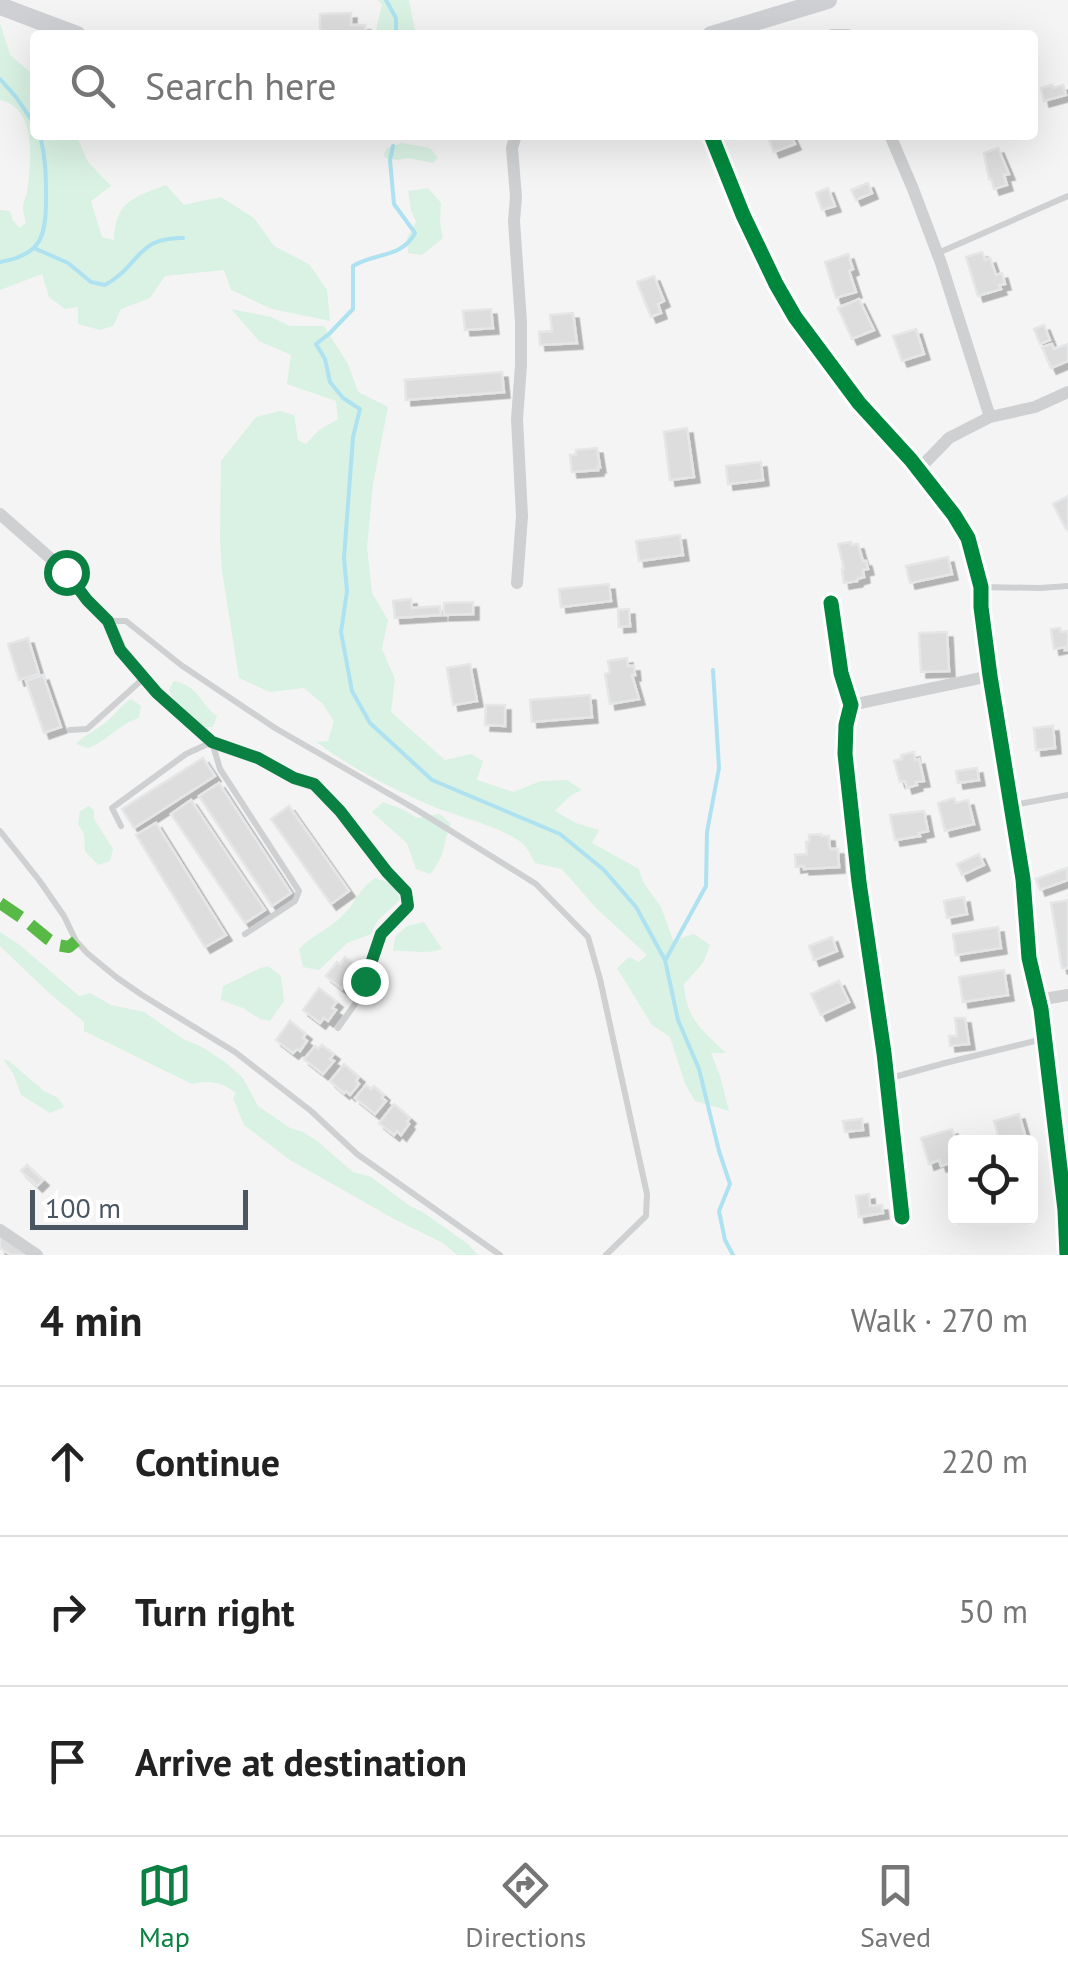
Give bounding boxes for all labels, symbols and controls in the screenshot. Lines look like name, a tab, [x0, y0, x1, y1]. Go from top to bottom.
search box	[30, 30, 1038, 140]
icon: search	[65, 58, 120, 113]
text: Search here	[145, 61, 337, 110]
route start	[44, 550, 90, 596]
route end	[343, 959, 389, 1005]
map controls	[948, 1135, 1038, 1225]
button: locate	[948, 1135, 1038, 1225]
scale bar	[30, 1185, 248, 1230]
text: 100 m	[45, 1189, 121, 1226]
text: 4 min	[40, 1293, 142, 1348]
text: Walk · 270 m	[851, 1299, 1028, 1341]
icon: ahead	[40, 1434, 95, 1489]
text: Continue	[135, 1437, 280, 1486]
text: 220 m	[941, 1440, 1028, 1482]
icon: right	[40, 1584, 95, 1639]
text: Turn right	[135, 1587, 295, 1636]
text: 50 m	[959, 1590, 1028, 1632]
icon: arrive	[40, 1734, 95, 1789]
text: Arrive at destination	[135, 1737, 467, 1786]
tab: Map	[137, 1858, 192, 1955]
tab: Directions	[465, 1858, 586, 1955]
tab: Saved	[860, 1858, 931, 1955]

